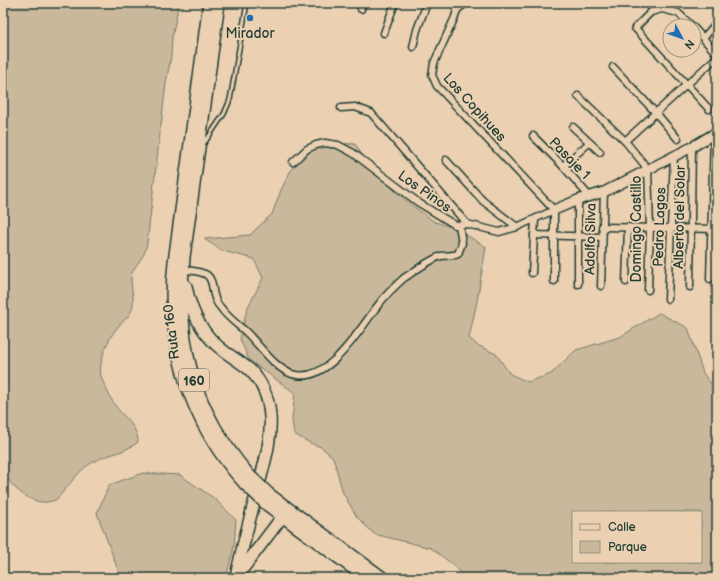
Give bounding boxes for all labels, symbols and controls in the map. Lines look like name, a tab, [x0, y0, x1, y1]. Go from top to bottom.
marker: Mirador	[245, 13, 255, 23]
north arrow	[662, 18, 702, 58]
place label: Mirador	[225, 25, 275, 42]
text: N	[682, 37, 697, 52]
street label: Los Copihues	[439, 70, 510, 145]
street label: Pasaje 1	[546, 134, 594, 183]
street label: Alberto del Solar	[670, 164, 689, 269]
street label: Los Pinos	[395, 167, 455, 216]
street label: Domingo Castillo	[628, 175, 645, 283]
street label: Pedro Lagos	[650, 187, 669, 267]
street label: Adolfo Silva	[581, 203, 600, 275]
street label: Ruta 160	[160, 303, 183, 361]
road number: 160	[179, 369, 209, 391]
legend	[572, 511, 702, 563]
text: Calle	[608, 520, 636, 535]
text: Parque	[608, 540, 647, 555]

